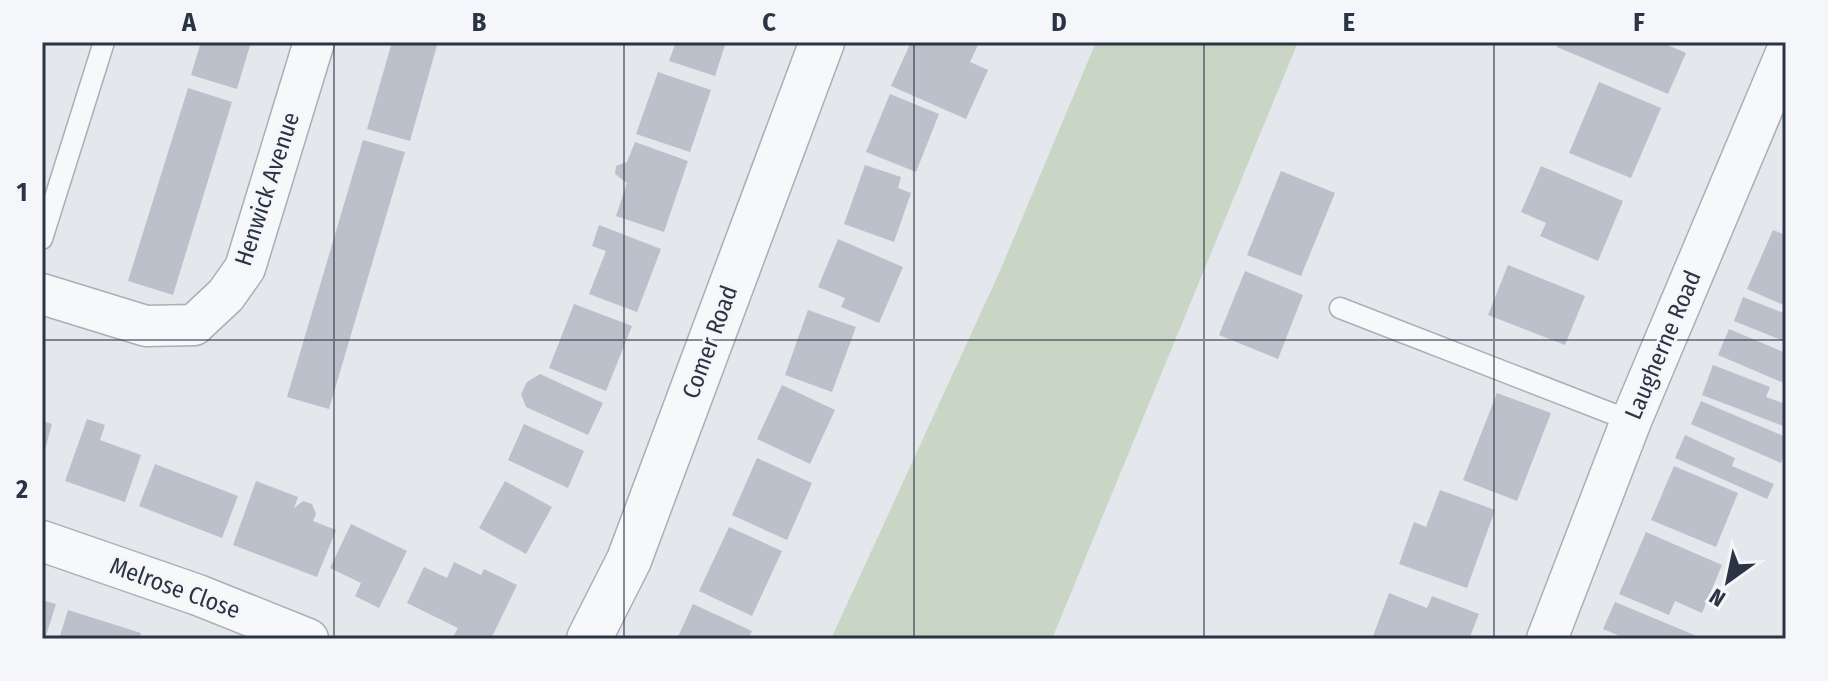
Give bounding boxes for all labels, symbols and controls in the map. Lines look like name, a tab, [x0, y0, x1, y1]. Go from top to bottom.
text: A	[181, 7, 197, 38]
text: B	[472, 7, 487, 38]
text: C	[762, 7, 776, 38]
text: D	[1051, 7, 1067, 38]
text: E	[1343, 7, 1355, 38]
text: F	[1633, 7, 1645, 38]
street label: Henwick Avenue	[229, 109, 305, 269]
text: 1	[17, 177, 28, 208]
street label: Laugherne Road	[1619, 266, 1707, 424]
street label: Comer Road	[677, 282, 743, 402]
text: 2	[15, 474, 28, 505]
north arrow	[1688, 541, 1768, 621]
street label: Melrose Close	[106, 552, 244, 624]
text: N	[1704, 582, 1730, 612]

